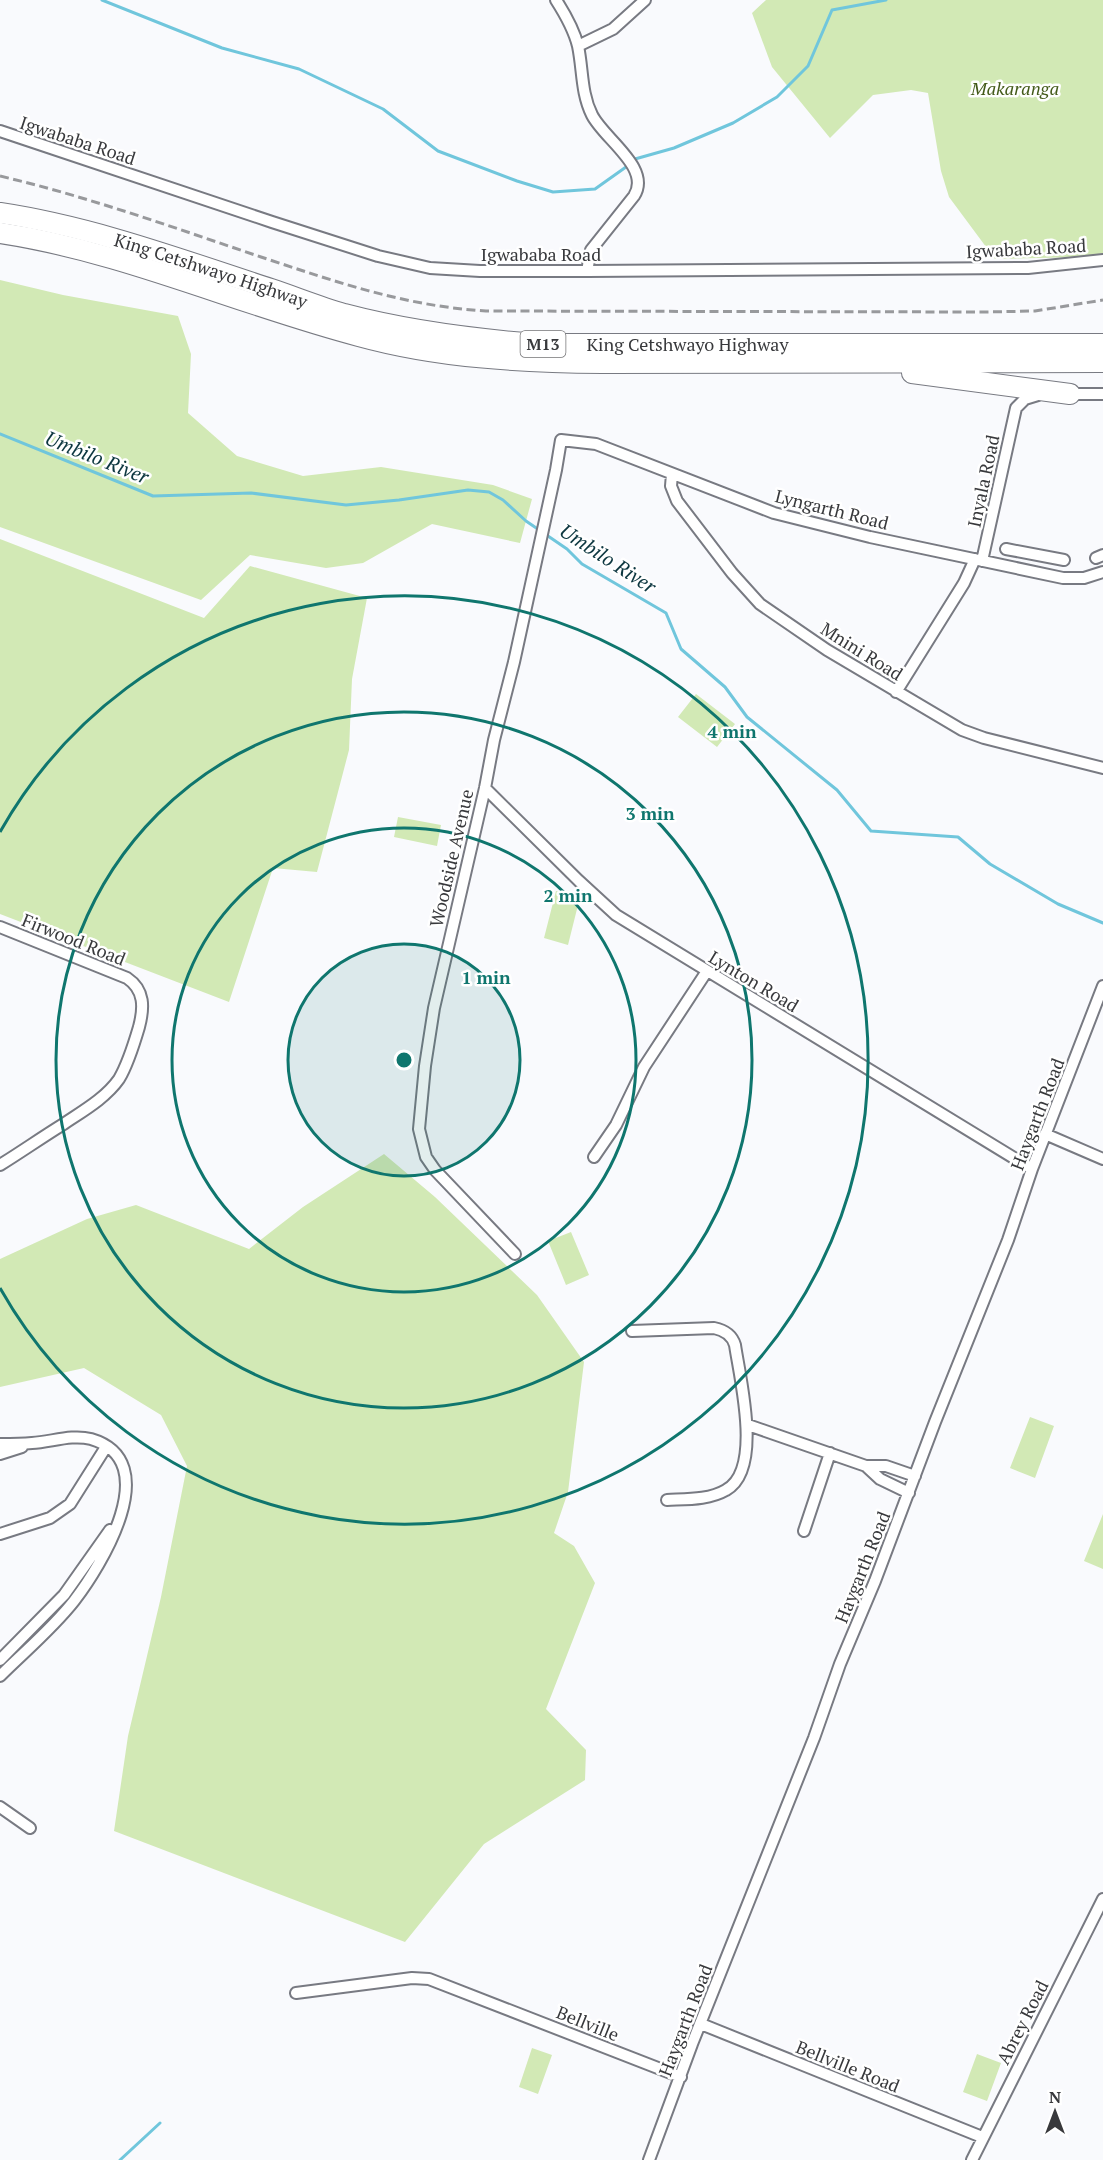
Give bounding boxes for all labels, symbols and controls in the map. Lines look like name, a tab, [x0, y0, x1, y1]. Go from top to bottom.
park label: Makaranga	[970, 76, 1059, 100]
street label: Igwababa Road	[17, 110, 139, 170]
street label: King Cetshwayo Highway	[112, 227, 312, 313]
street label: Igwababa Road	[965, 233, 1087, 263]
street label: Igwababa Road	[481, 242, 601, 266]
road number: M13	[520, 331, 566, 357]
street label: King Cetshwayo Highway	[586, 332, 789, 356]
water label: Umbilo River	[41, 424, 154, 491]
street label: Inyala Road	[961, 432, 1005, 530]
street label: Lyngarth Road	[773, 483, 891, 535]
water label: Umbilo River	[555, 517, 662, 600]
street label: Mnini Road	[816, 616, 908, 686]
text: 4 min	[707, 719, 757, 743]
street label: Woodside Avenue	[423, 787, 479, 929]
text: 3 min	[625, 801, 675, 825]
text: 2 min	[543, 883, 593, 907]
street label: Firwood Road	[19, 907, 129, 971]
street label: Lynton Road	[705, 945, 803, 1017]
text: 1 min	[461, 965, 511, 989]
centre of rings	[394, 1050, 414, 1070]
street label: Haygarth Road	[1005, 1055, 1069, 1173]
street label: Haygarth Road	[829, 1508, 895, 1626]
street label: Haygarth Road	[653, 1961, 717, 2079]
street label: Abrey Road	[991, 1976, 1053, 2068]
street label: Bellville	[553, 2000, 623, 2046]
street label: Bellville Road	[793, 2034, 903, 2098]
north arrow	[1025, 2082, 1085, 2142]
text: N	[1049, 2086, 1061, 2108]

